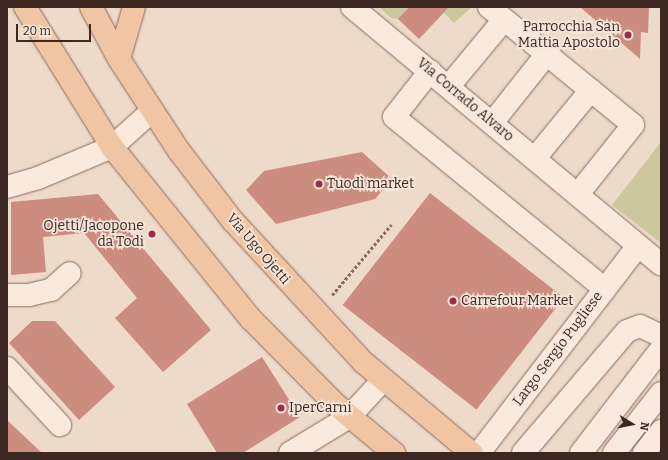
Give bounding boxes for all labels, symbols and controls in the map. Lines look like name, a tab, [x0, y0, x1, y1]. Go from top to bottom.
scale bar	[18, 16, 93, 42]
place label: Parrocchia San Mattia Apostolo	[518, 19, 620, 52]
text: 20 m	[23, 24, 51, 38]
marker: Parrocchia San Mattia Apostolo	[623, 30, 633, 40]
street label: Via Corrado Alvaro	[413, 55, 517, 145]
place label: Tuodì market	[327, 176, 414, 192]
marker: Tuodì market	[314, 179, 324, 189]
street label: Via Ugo Ojetti	[223, 210, 293, 288]
place label: Ojetti/Jacopone da Todi	[43, 218, 144, 250]
marker: Ojetti/Jacopone da Todi	[147, 229, 157, 239]
street label: Largo Sergio Pugliese	[510, 289, 606, 409]
place label: Carrefour Market	[461, 293, 573, 309]
marker: Carrefour Market	[448, 296, 458, 306]
place label: IperCarni	[289, 400, 352, 416]
marker: IperCarni	[276, 403, 286, 413]
north arrow	[612, 404, 652, 444]
text: N	[637, 421, 651, 431]

